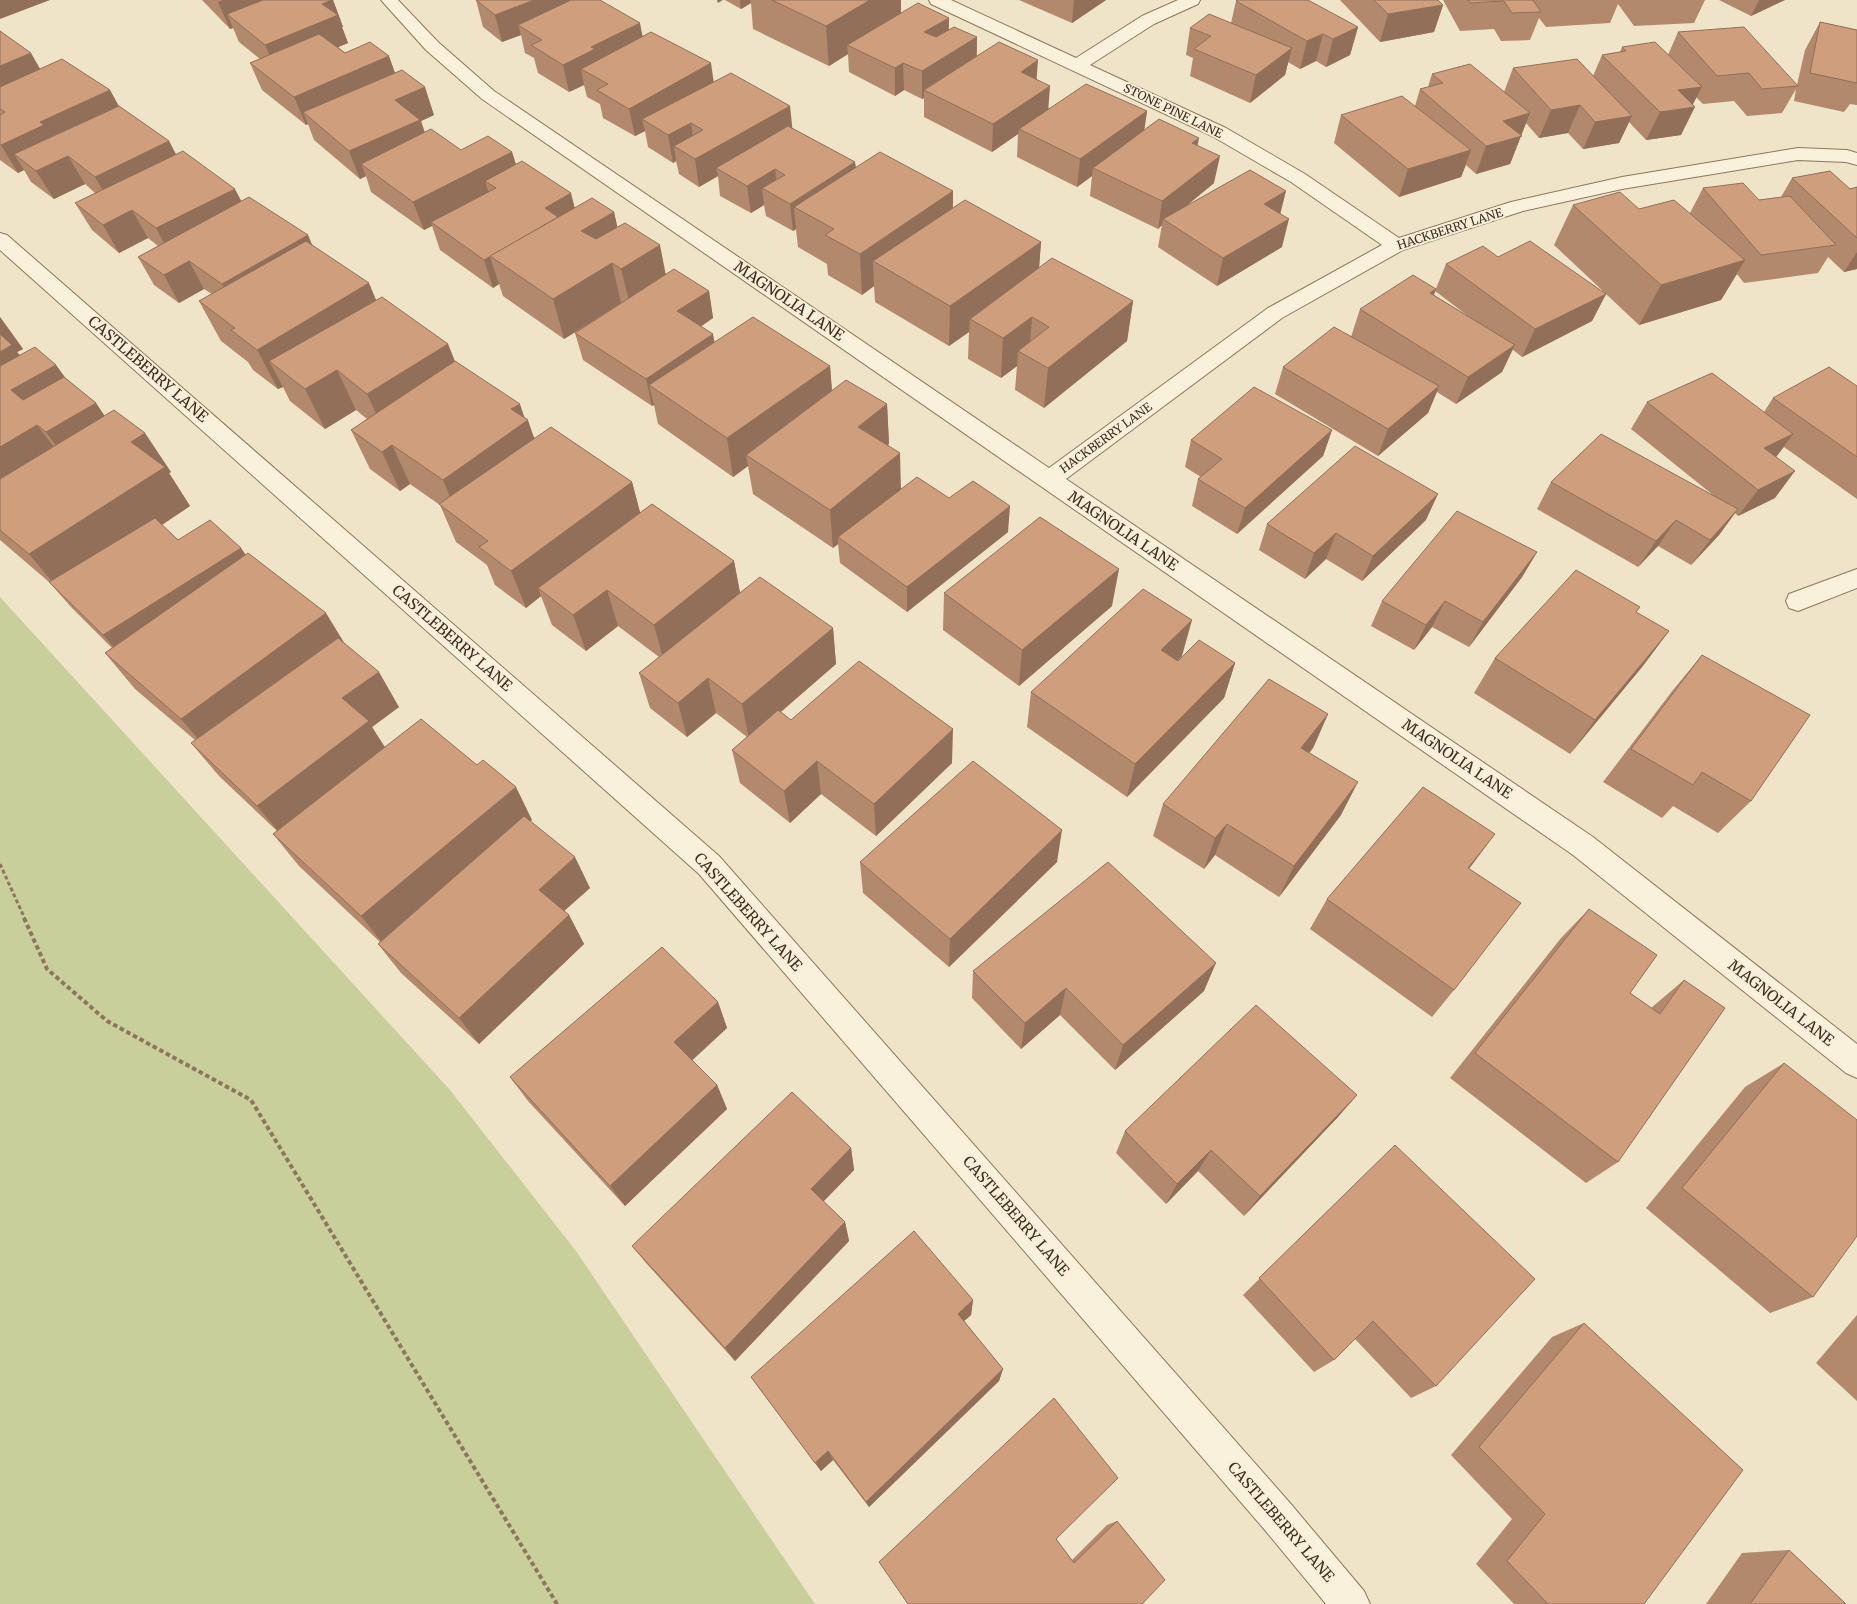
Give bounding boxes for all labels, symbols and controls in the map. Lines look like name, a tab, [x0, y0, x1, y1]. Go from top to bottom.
street label: STONE PINE LANE	[1121, 80, 1226, 141]
street label: HACKBERRY LANE	[1395, 204, 1505, 253]
street label: MAGNOLIA LANE	[731, 257, 848, 345]
street label: CASTLEBERRY LANE	[84, 311, 213, 426]
street label: HACKBERRY LANE	[1057, 399, 1155, 476]
street label: MAGNOLIA LANE	[1065, 487, 1182, 575]
street label: CASTLEBERRY LANE	[388, 580, 517, 695]
street label: MAGNOLIA LANE	[1399, 715, 1516, 803]
street label: CASTLEBERRY LANE	[690, 849, 807, 975]
street label: MAGNOLIA LANE	[1725, 955, 1838, 1050]
street label: CASTLEBERRY LANE	[959, 1152, 1074, 1280]
street label: CASTLEBERRY LANE	[1224, 1458, 1339, 1586]

